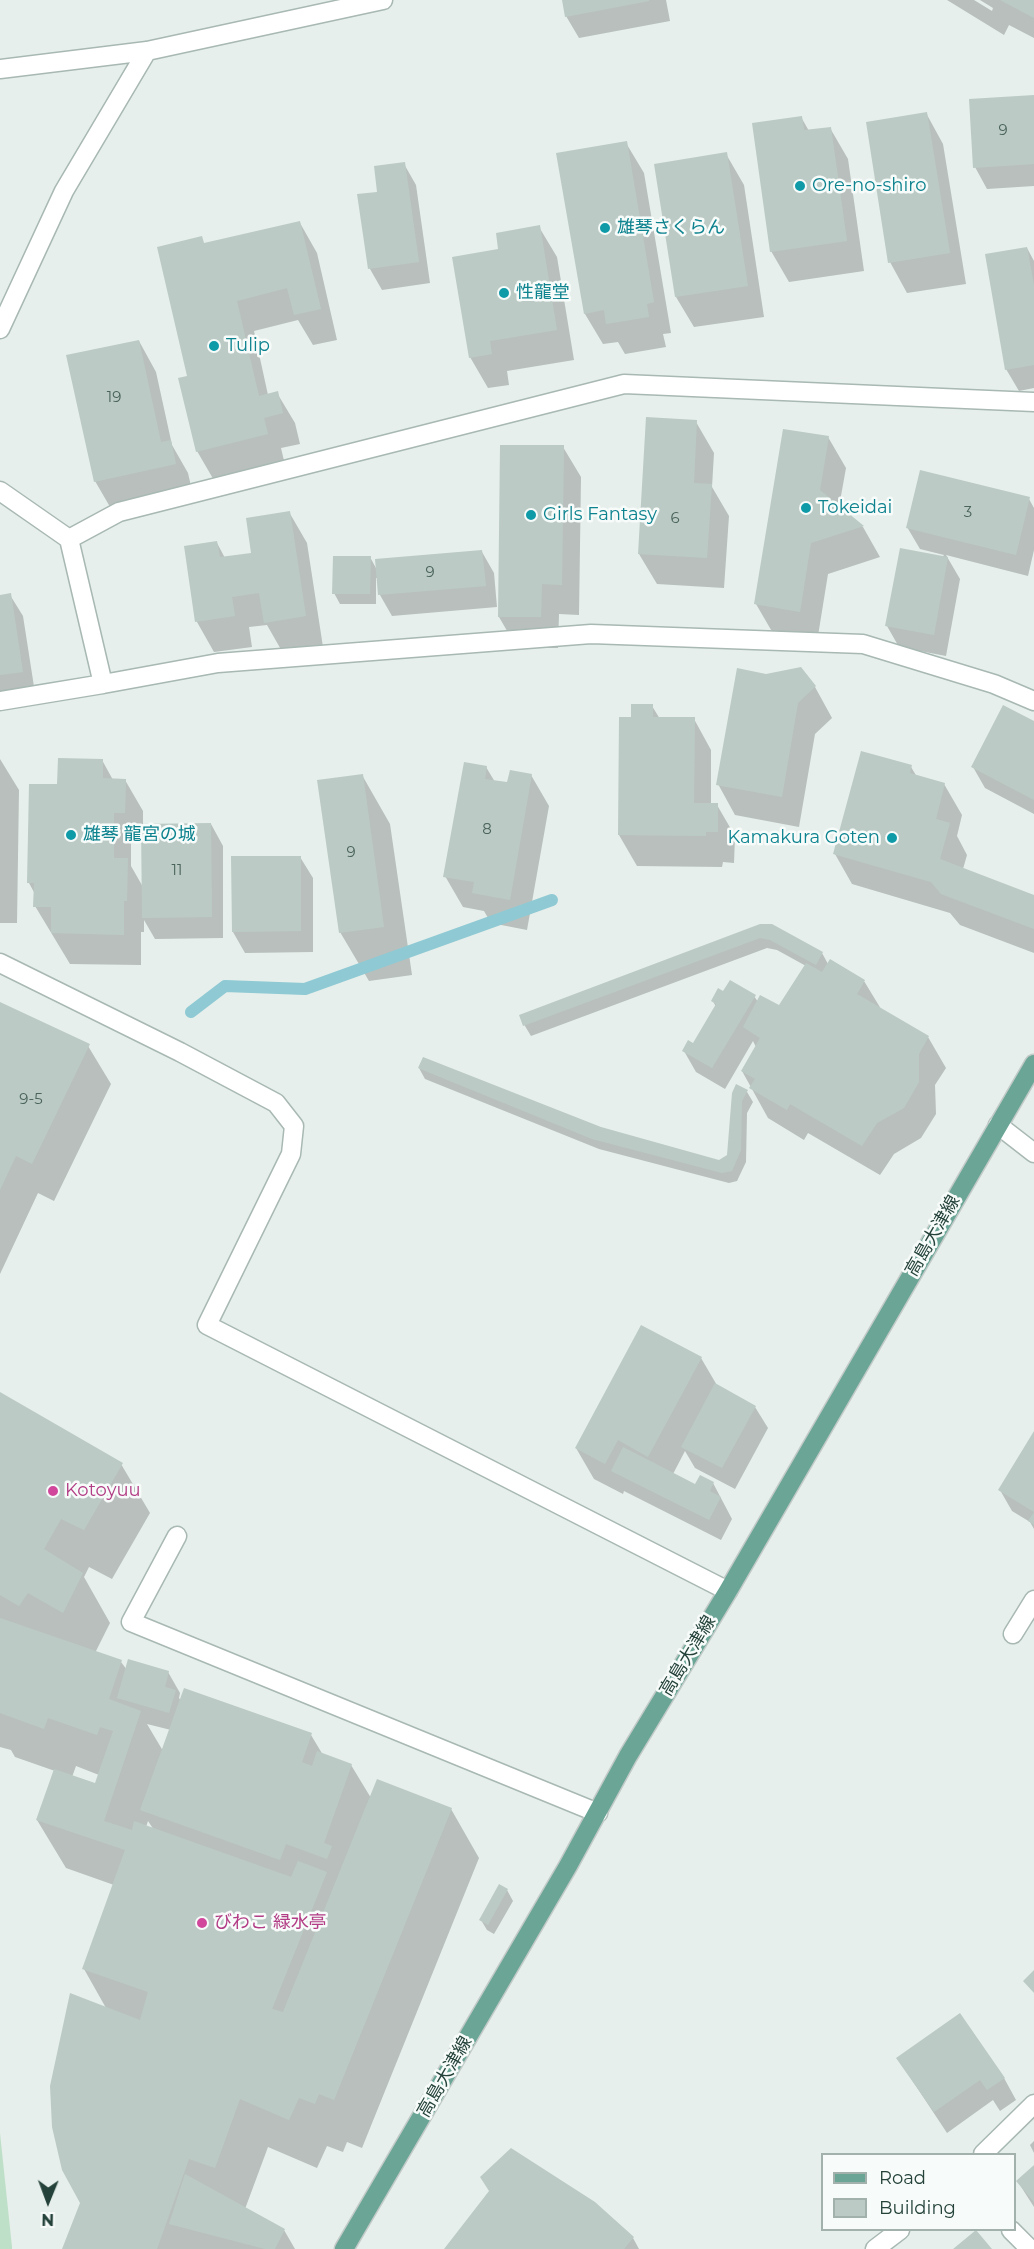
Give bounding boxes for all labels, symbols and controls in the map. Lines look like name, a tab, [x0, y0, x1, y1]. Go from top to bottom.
house number: 9	[998, 122, 1008, 140]
place label: Ore-no-shiro	[812, 175, 927, 197]
marker: Ore-no-shiro	[793, 179, 807, 193]
place label: 雄琴さくらん	[617, 217, 725, 239]
marker: 雄琴さくらん	[598, 221, 612, 235]
place label: 性龍堂	[516, 282, 570, 304]
marker: 性龍堂	[497, 286, 511, 300]
place label: Tulip	[226, 335, 270, 357]
marker: Tulip	[207, 339, 221, 353]
house number: 19	[107, 389, 121, 407]
place label: Tokeidai	[818, 497, 892, 519]
marker: Tokeidai	[799, 501, 813, 515]
place label: Girls Fantasy	[543, 504, 657, 526]
house number: 3	[964, 504, 972, 522]
marker: Girls Fantasy	[524, 508, 538, 522]
house number: 6	[670, 510, 680, 528]
house number: 9	[425, 564, 435, 582]
house number: 8	[482, 821, 492, 839]
place label: 雄琴 龍宮の城	[83, 824, 196, 846]
place label: Kamakura Goten	[727, 827, 880, 849]
marker: 雄琴 龍宮の城	[64, 828, 78, 842]
marker: Kamakura Goten	[885, 831, 899, 845]
house number: 9	[346, 844, 356, 862]
house number: 11	[172, 862, 182, 880]
house number: 9-5	[19, 1091, 43, 1109]
street label: 高島大津線	[901, 1192, 965, 1280]
place label: Kotoyuu	[65, 1480, 141, 1502]
marker: Kotoyuu	[46, 1484, 60, 1498]
street label: 高島大津線	[656, 1612, 720, 1700]
place label: びわこ 緑水亭	[214, 1912, 327, 1934]
marker: びわこ 緑水亭	[195, 1916, 209, 1930]
street label: 高島大津線	[413, 2033, 477, 2121]
legend	[821, 2153, 1016, 2231]
text: Road	[879, 2167, 926, 2189]
north arrow	[18, 2171, 78, 2231]
text: Building	[879, 2197, 956, 2219]
text: N	[41, 2210, 54, 2229]

